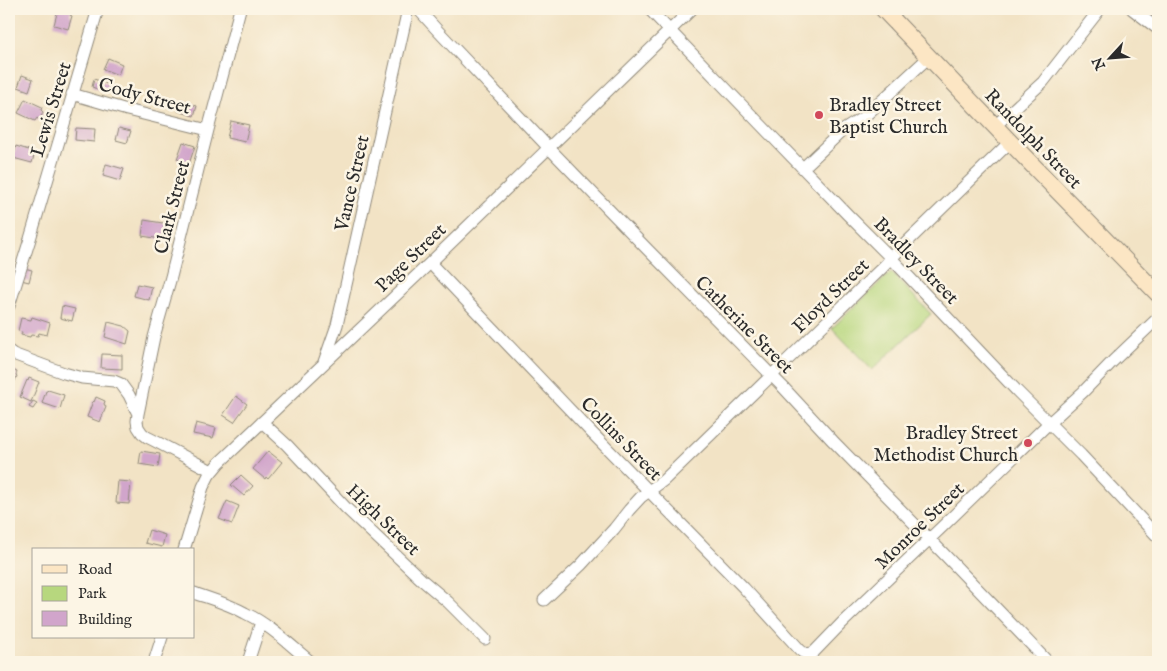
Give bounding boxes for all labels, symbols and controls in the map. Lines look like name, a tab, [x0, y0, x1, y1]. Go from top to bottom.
north arrow	[1084, 32, 1134, 82]
text: N	[1088, 54, 1110, 74]
street label: Lewis Street	[26, 59, 78, 160]
street label: Cody Street	[96, 73, 194, 121]
street label: Randolph Street	[979, 84, 1087, 195]
place label: Bradley Street Baptist Church	[829, 94, 948, 140]
marker: Bradley Street Baptist Church	[813, 109, 825, 121]
street label: Vance Street	[330, 133, 376, 235]
street label: Clark Street	[150, 158, 196, 257]
street label: Bradley Street	[868, 213, 964, 310]
street label: Page Street	[371, 218, 452, 298]
street label: Floyd Street	[788, 254, 875, 339]
street label: Catherine Street	[689, 271, 798, 380]
street label: Collins Street	[575, 392, 667, 487]
place label: Bradley Street Methodist Church	[874, 422, 1018, 468]
marker: Bradley Street Methodist Church	[1022, 437, 1034, 449]
street label: Monroe Street	[871, 477, 971, 575]
street label: High Street	[341, 479, 425, 562]
legend	[32, 548, 195, 638]
text: Road	[78, 560, 113, 579]
text: Park	[78, 584, 108, 603]
text: Building	[78, 610, 133, 629]

